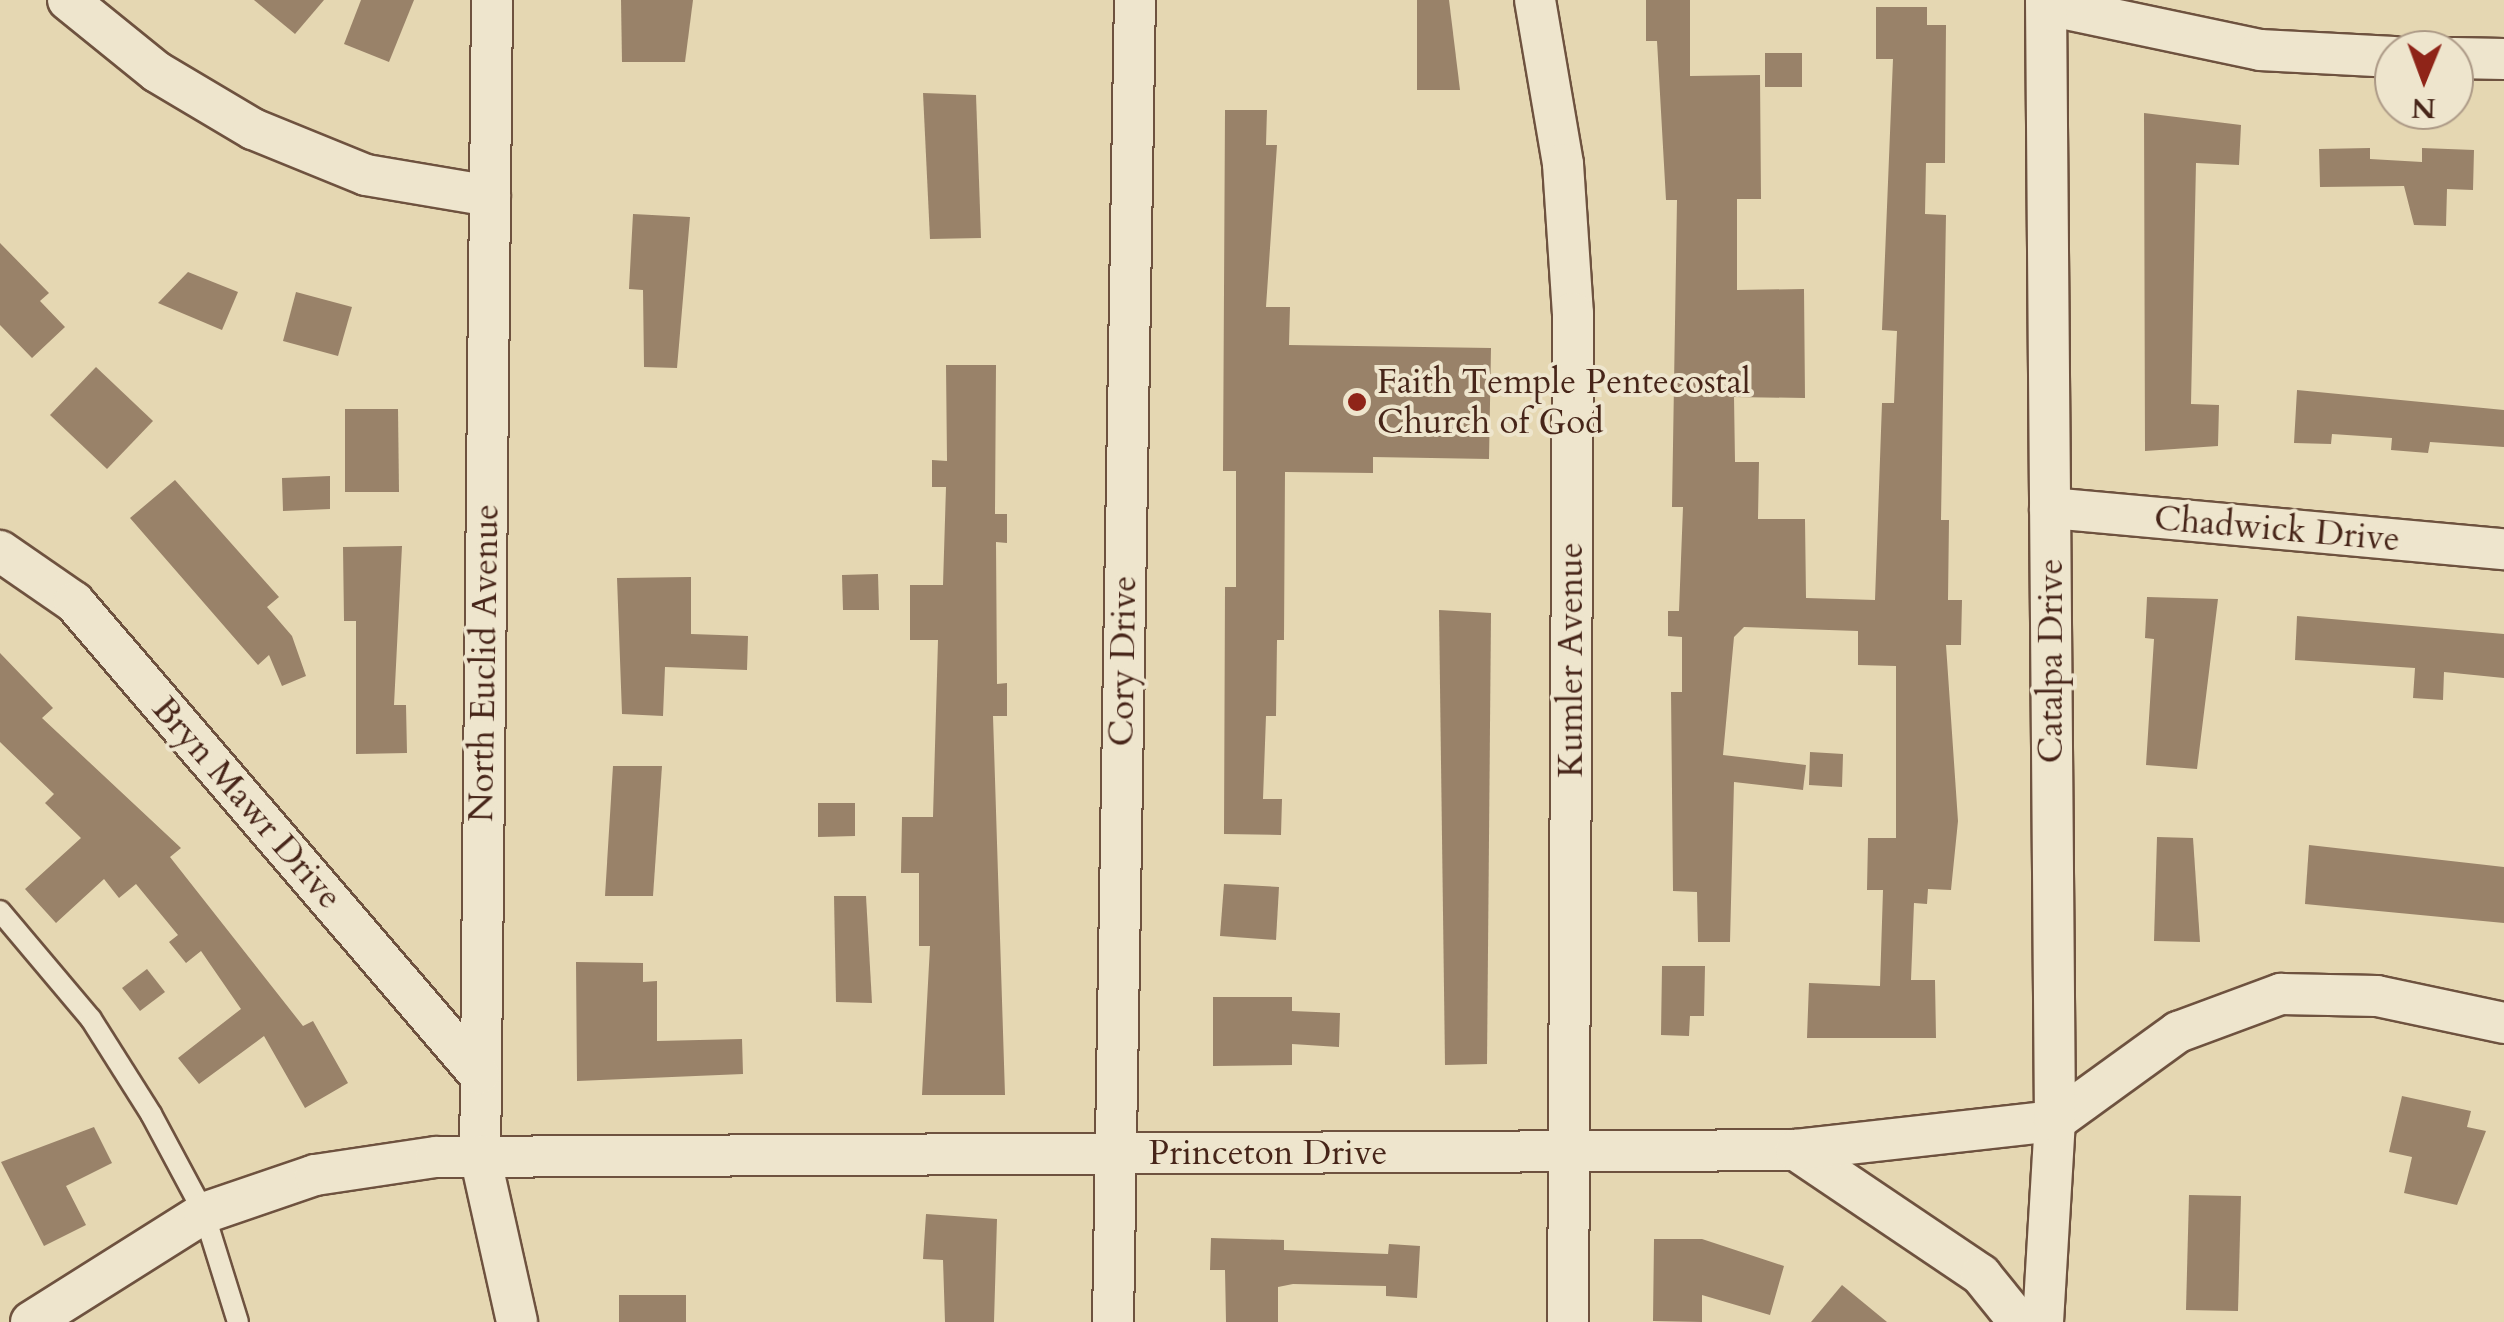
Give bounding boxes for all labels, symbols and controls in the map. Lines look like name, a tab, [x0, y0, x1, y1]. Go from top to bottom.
north arrow	[2374, 30, 2474, 130]
text: N	[2411, 89, 2436, 127]
place label: Faith Temple Pentecostal Church of God	[1377, 361, 1751, 443]
marker: Faith Temple Pentecostal Church of God	[1346, 391, 1368, 413]
street label: Chadwick Drive	[2152, 497, 2402, 561]
street label: North Euclid Avenue	[460, 504, 508, 822]
street label: Kumler Avenue	[1550, 542, 1592, 778]
street label: Catalpa Drive	[2030, 559, 2072, 763]
street label: Cory Drive	[1101, 575, 1145, 747]
street label: Bryn Mawr Drive	[143, 688, 351, 918]
street label: Princeton Drive	[1149, 1132, 1387, 1174]

